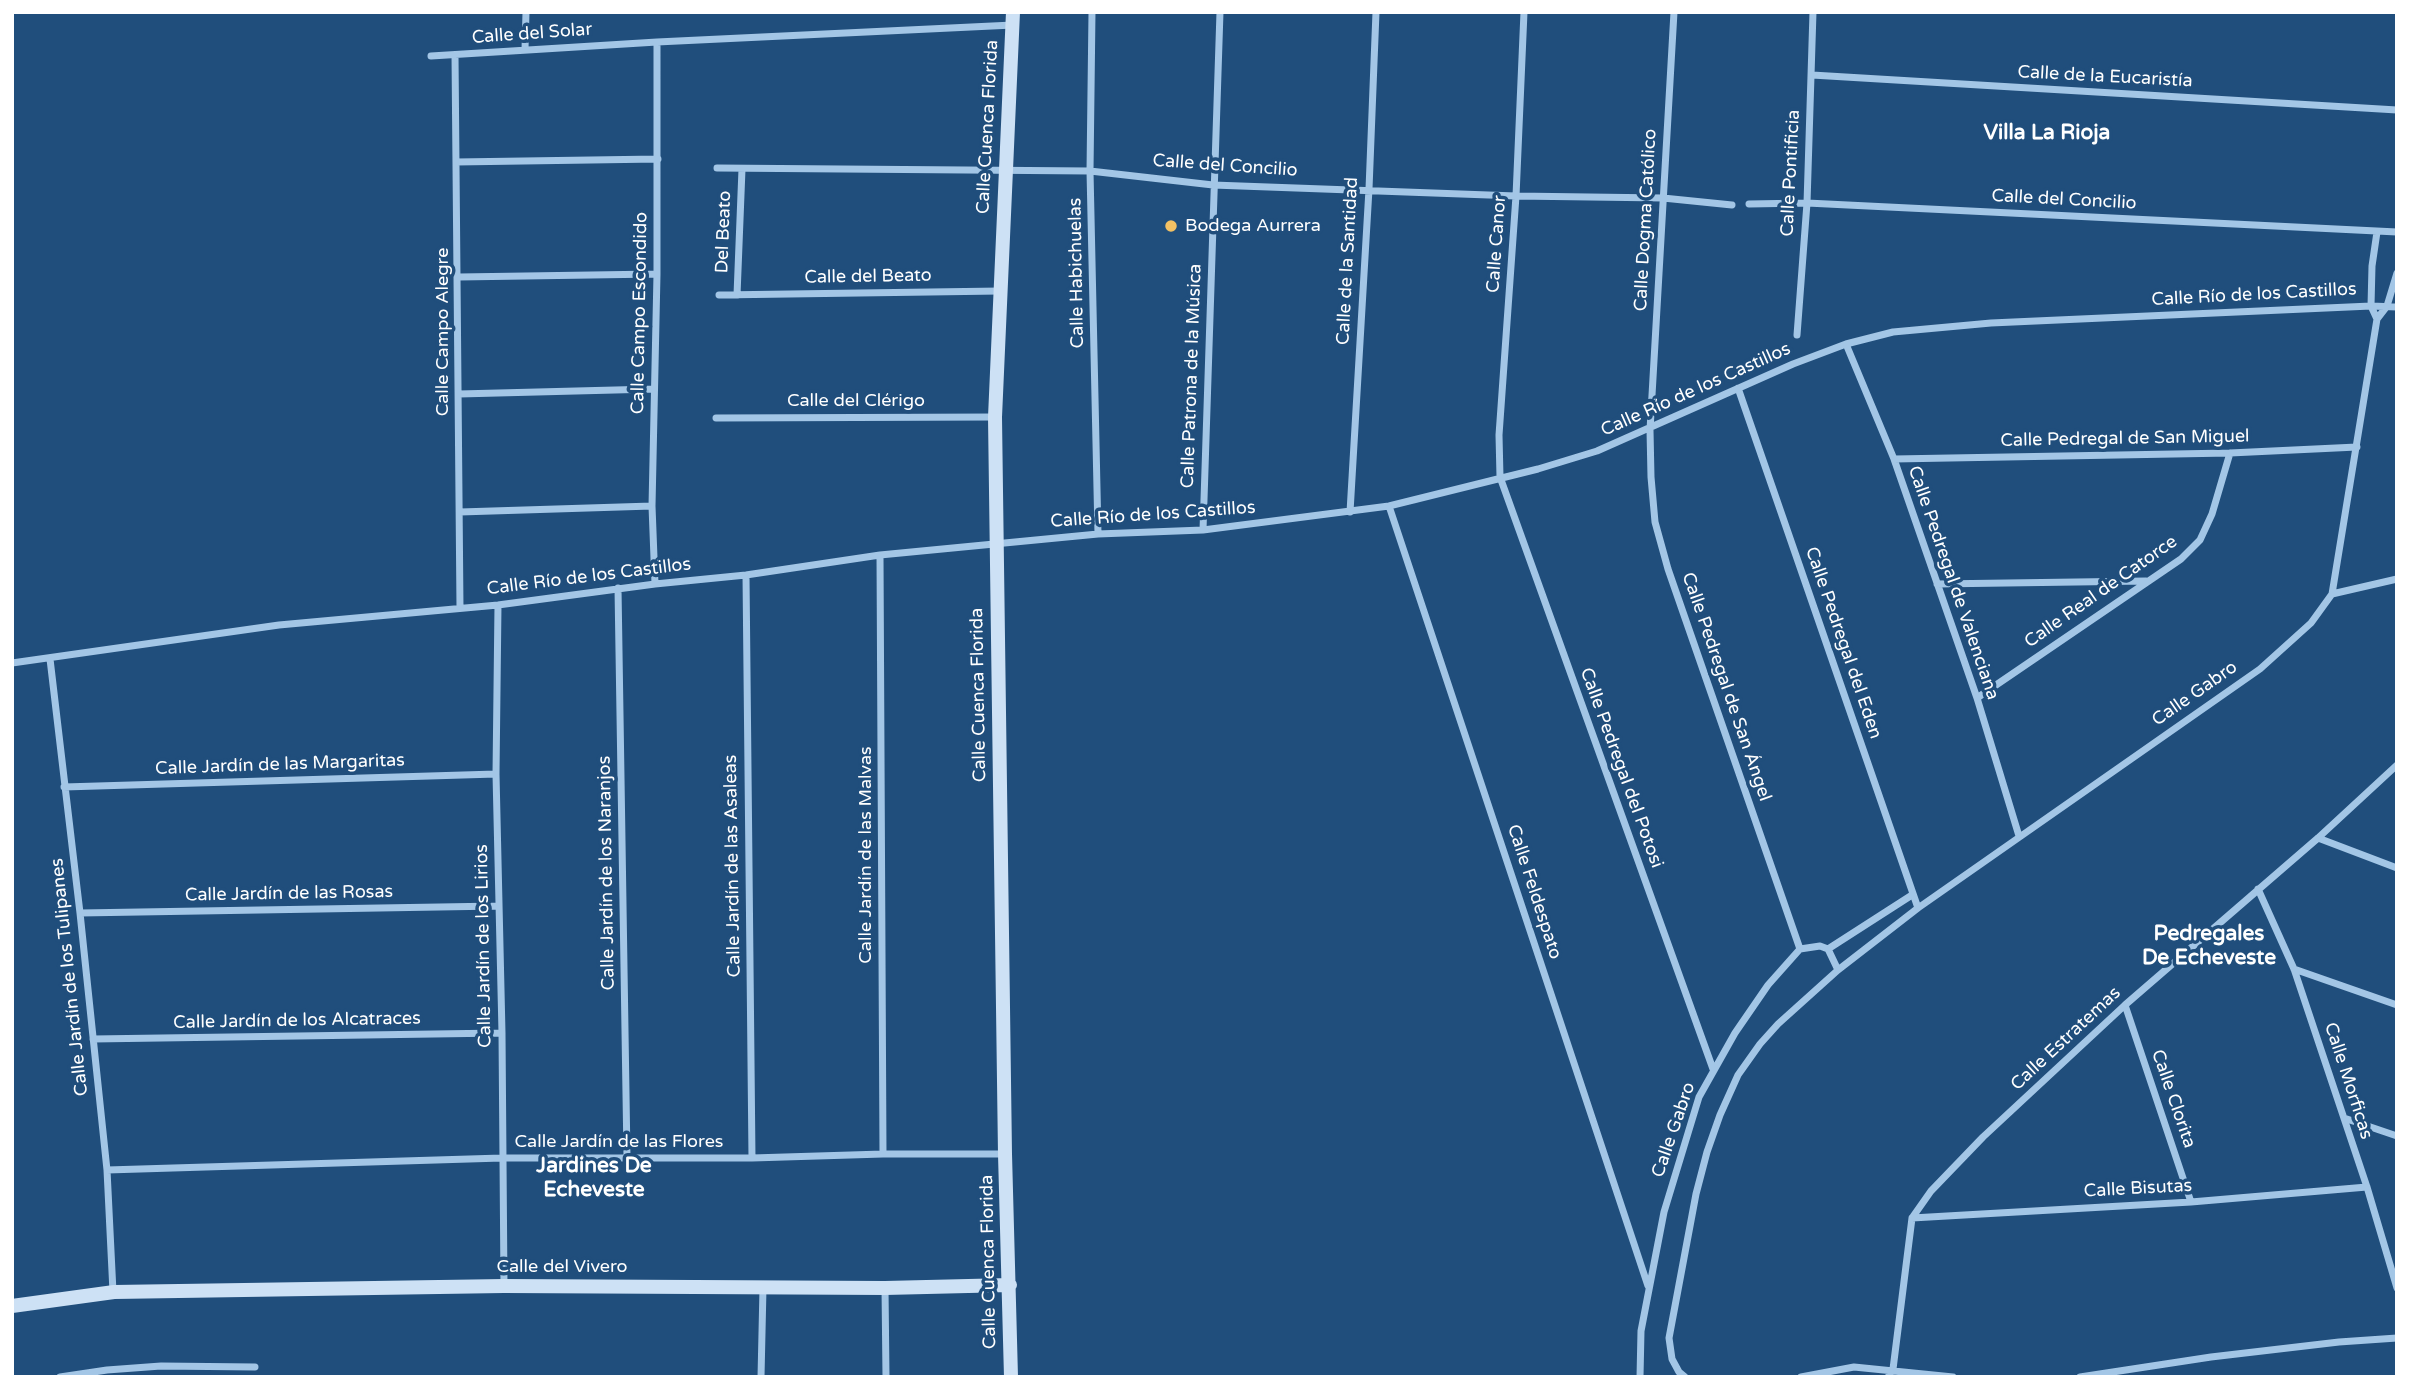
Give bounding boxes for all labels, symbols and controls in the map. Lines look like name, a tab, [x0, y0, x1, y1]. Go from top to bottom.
street label: Calle del Solar	[471, 19, 593, 49]
street label: Calle Cuenca Florida	[973, 39, 1003, 215]
street label: Calle de la Eucaristía	[2017, 62, 2193, 92]
street label: Calle Pontificia	[1777, 109, 1805, 237]
district label: Villa La Rioja	[1984, 120, 2110, 146]
street label: Calle Dogma Católico	[1630, 128, 1662, 312]
street label: Calle del Concilio	[1152, 150, 1298, 182]
street label: Calle de la Santidad	[1333, 176, 1363, 346]
street label: Calle del Concilio	[1991, 185, 2137, 215]
street label: Del Beato	[712, 190, 736, 274]
street label: Calle Canor	[1483, 194, 1511, 294]
street label: Calle Habichuelas	[1065, 197, 1089, 349]
street label: Calle Campo Escondido	[627, 212, 653, 414]
place label: Bodega Aurrera	[1185, 215, 1321, 237]
marker: Bodega Aurrera	[1163, 218, 1179, 234]
street label: Calle Campo Alegre	[432, 248, 454, 416]
street label: Calle Patrona de la Música	[1177, 263, 1207, 489]
street label: Calle del Beato	[804, 265, 932, 289]
street label: Calle Río de los Castillos	[2151, 279, 2357, 311]
street label: Calle Río de los Castillos	[1598, 338, 1794, 442]
street label: Calle del Clérigo	[787, 390, 925, 412]
street label: Calle Pedregal de San Miguel	[2000, 426, 2250, 452]
street label: Calle Pedregal de Valenciana	[1903, 463, 2003, 703]
street label: Calle Río de los Castillos	[1050, 497, 1256, 533]
street label: Calle Real de Catorce	[2021, 531, 2181, 653]
street label: Calle Pedregal del Eden	[1800, 544, 1886, 742]
street label: Calle Río de los Castillos	[486, 554, 692, 600]
street label: Calle Pedregal de San Ángel	[1677, 570, 1775, 804]
street label: Calle Cuenca Florida	[967, 608, 991, 782]
street label: Calle Gabro	[2148, 657, 2242, 731]
street label: Calle Pedregal del Potosi	[1575, 665, 1667, 871]
street label: Calle Jardín de las Malvas	[855, 746, 877, 964]
street label: Calle Jardín de las Margaritas	[155, 750, 405, 780]
street label: Calle Jardín de las Asaleas	[720, 754, 746, 978]
street label: Calle Jardín de los Naranjos	[594, 755, 620, 991]
street label: Calle Feldespato	[1502, 822, 1566, 962]
street label: Calle Jardín de los Lirios	[471, 844, 497, 1048]
street label: Calle Jardín de los Tulipanes	[47, 857, 93, 1097]
street label: Calle Jardín de las Rosas	[185, 881, 393, 907]
district label: Pedregales De Echeveste	[2142, 921, 2276, 971]
street label: Calle Estratemas	[2007, 983, 2125, 1095]
street label: Calle Jardín de los Alcatraces	[173, 1008, 421, 1034]
street label: Calle Morficas	[2319, 1020, 2377, 1142]
street label: Calle Clorita	[2146, 1047, 2200, 1151]
street label: Calle Gabro	[1648, 1080, 1700, 1180]
street label: Calle Jardín de las Flores	[515, 1131, 723, 1153]
district label: Jardines De Echeveste	[536, 1153, 652, 1203]
street label: Calle Cuenca Florida	[977, 1175, 1001, 1349]
street label: Calle Bisutas	[2083, 1175, 2193, 1203]
street label: Calle del Vivero	[496, 1256, 628, 1278]

